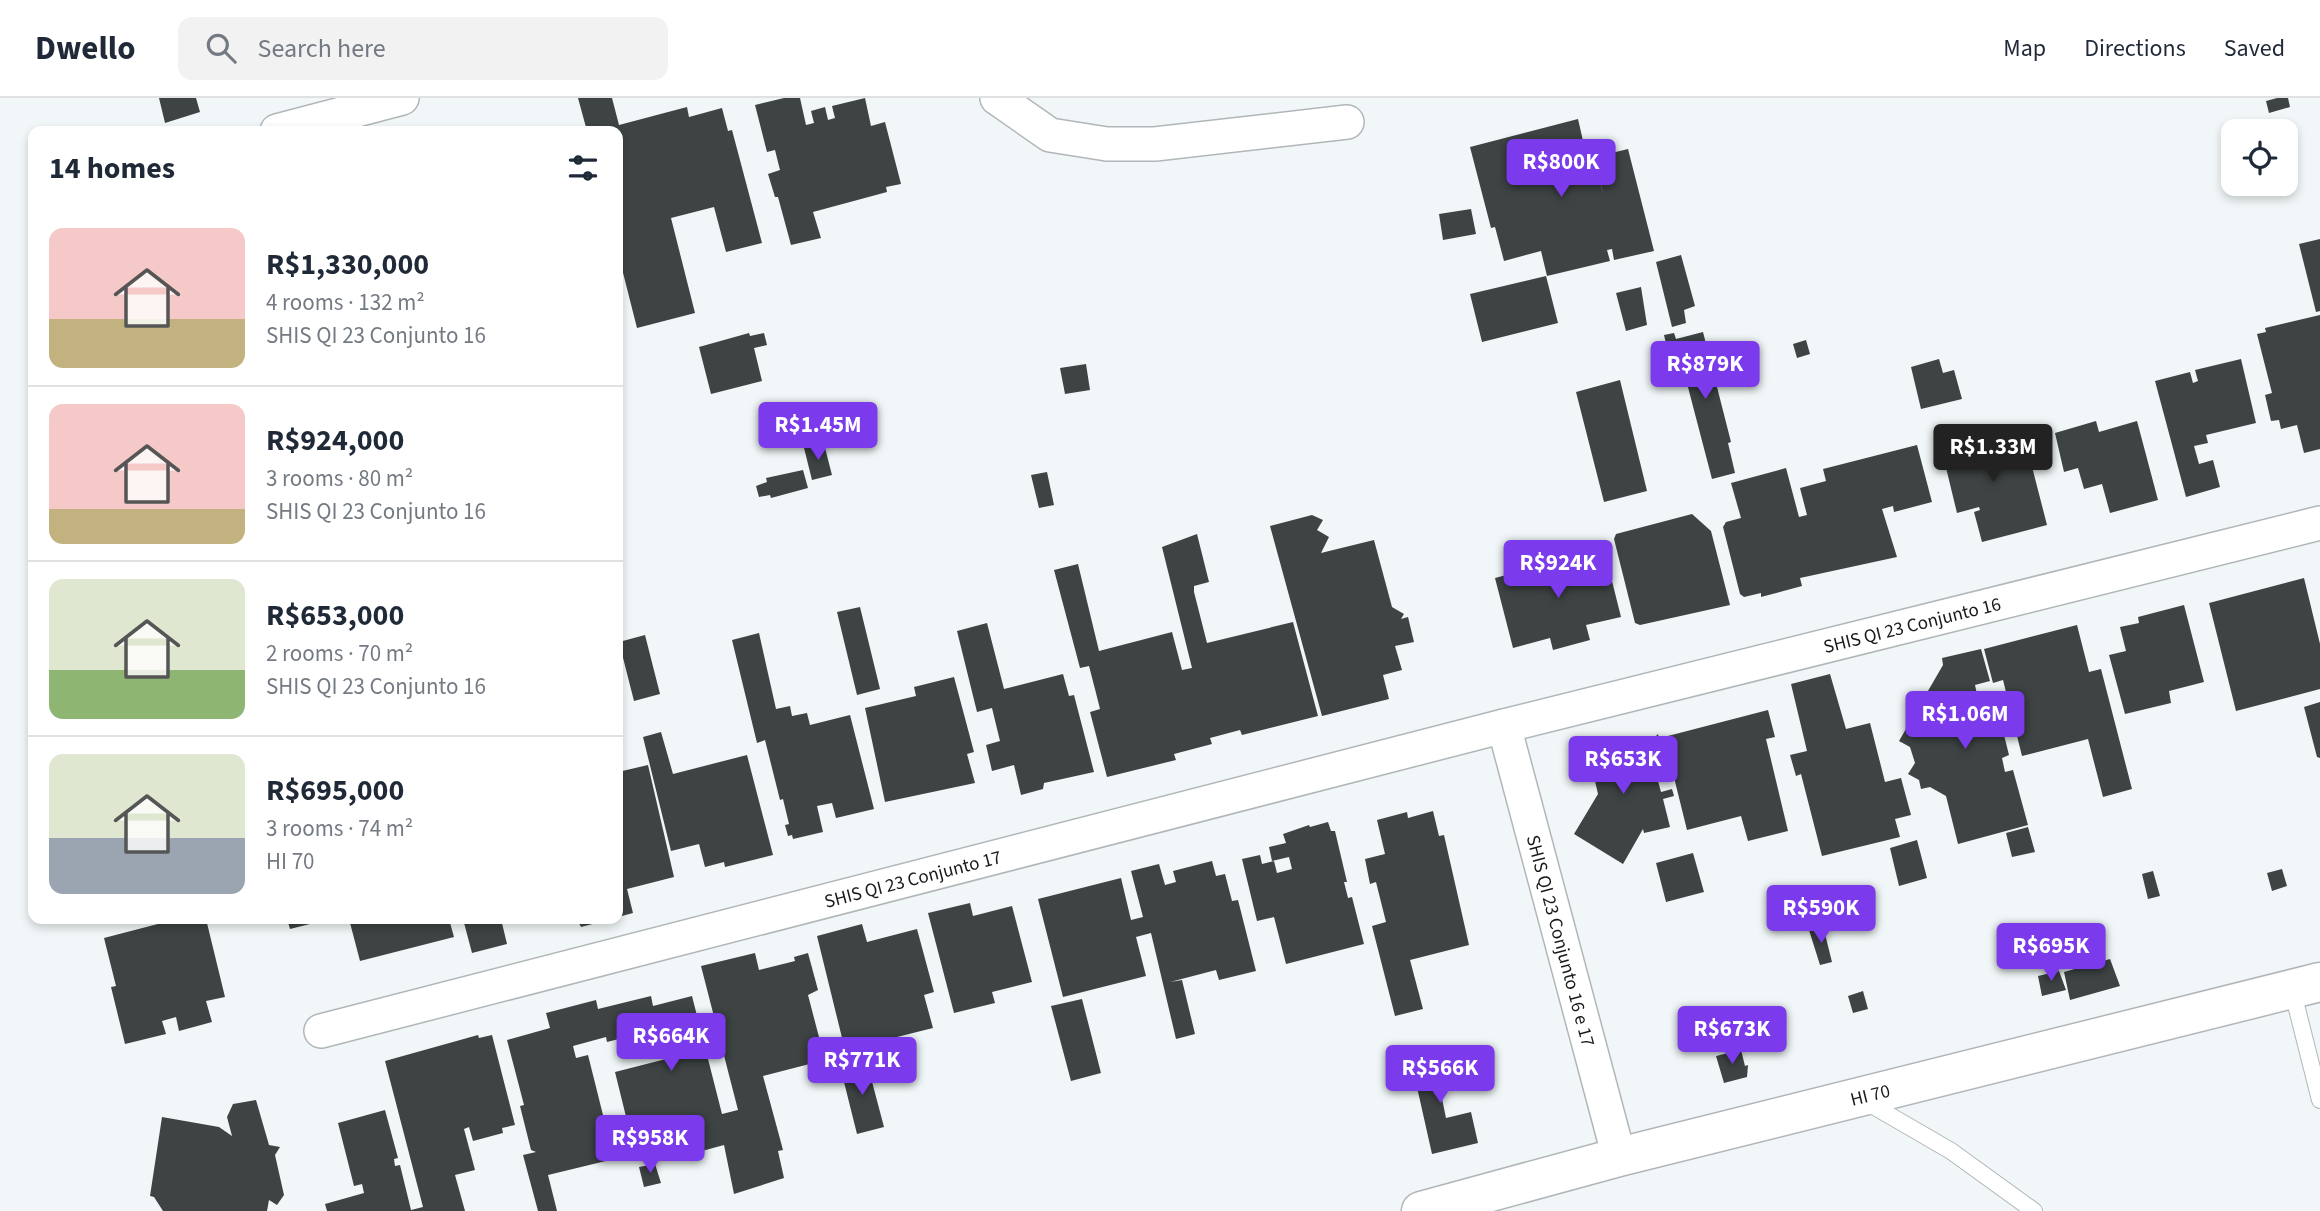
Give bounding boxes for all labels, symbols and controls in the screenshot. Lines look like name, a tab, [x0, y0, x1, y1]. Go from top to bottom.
search box	[178, 17, 668, 80]
text: Dwello	[35, 25, 136, 72]
icon: search	[202, 29, 240, 67]
text: Search here	[258, 30, 386, 67]
text: Map	[2003, 31, 2046, 66]
text: Directions	[2084, 31, 2186, 66]
text: Saved	[2224, 31, 2285, 66]
map controls	[2221, 119, 2298, 196]
button: locate	[2221, 119, 2298, 196]
pin: R$800K	[1504, 140, 1618, 199]
text: R$800K	[1523, 145, 1599, 178]
text: 14 homes	[49, 147, 175, 190]
icon: filters	[564, 149, 602, 187]
text: R$1,330,000	[266, 243, 429, 286]
icon: home	[105, 256, 189, 340]
text: 4 rooms · 132 m²	[266, 286, 425, 319]
text: SHIS QI 23 Conjunto 16	[266, 319, 486, 352]
pin: R$879K	[1648, 342, 1762, 401]
text: R$879K	[1667, 347, 1743, 380]
pin: R$1.45M	[753, 402, 883, 462]
text: R$1.45M	[774, 408, 862, 441]
text: R$924,000	[266, 419, 404, 462]
pin: R$1.33M	[1928, 424, 2058, 484]
text: R$1.33M	[1949, 430, 2037, 463]
icon: home	[105, 432, 189, 516]
text: 3 rooms · 80 m²	[266, 462, 413, 495]
text: SHIS QI 23 Conjunto 16	[266, 495, 486, 528]
pin: R$924K	[1501, 540, 1615, 600]
text: R$924K	[1520, 546, 1596, 579]
street label: SHIS QI 23 Conjunto 16	[1821, 591, 2004, 661]
text: R$653,000	[266, 594, 404, 637]
icon: home	[105, 607, 189, 691]
text: 2 rooms · 70 m²	[266, 637, 413, 670]
text: SHIS QI 23 Conjunto 16	[266, 670, 486, 703]
pin: R$1.06M	[1900, 692, 2030, 751]
text: R$1.06M	[1921, 697, 2009, 730]
pin: R$653K	[1566, 736, 1680, 796]
text: R$653K	[1585, 742, 1661, 775]
text: R$695,000	[266, 769, 404, 812]
icon: home	[105, 782, 189, 866]
text: 3 rooms · 74 m²	[266, 812, 413, 845]
street label: SHIS QI 23 Conjunto 16 e 17	[1519, 832, 1601, 1050]
street label: SHIS QI 23 Conjunto 17	[822, 844, 1004, 916]
text: HI 70	[266, 845, 315, 878]
pin: R$590K	[1764, 886, 1878, 945]
text: R$590K	[1783, 891, 1859, 924]
pin: R$695K	[1994, 924, 2108, 983]
text: R$695K	[2013, 929, 2089, 962]
pin: R$673K	[1675, 1006, 1789, 1066]
text: R$673K	[1694, 1012, 1770, 1045]
pin: R$664K	[614, 1014, 728, 1073]
text: R$664K	[633, 1019, 709, 1052]
pin: R$771K	[805, 1038, 919, 1097]
text: R$771K	[824, 1043, 900, 1076]
pin: R$566K	[1383, 1046, 1497, 1105]
text: R$566K	[1402, 1051, 1478, 1084]
street label: HI 70	[1848, 1078, 1893, 1114]
pin: R$958K	[593, 1116, 707, 1175]
text: R$958K	[612, 1121, 688, 1154]

